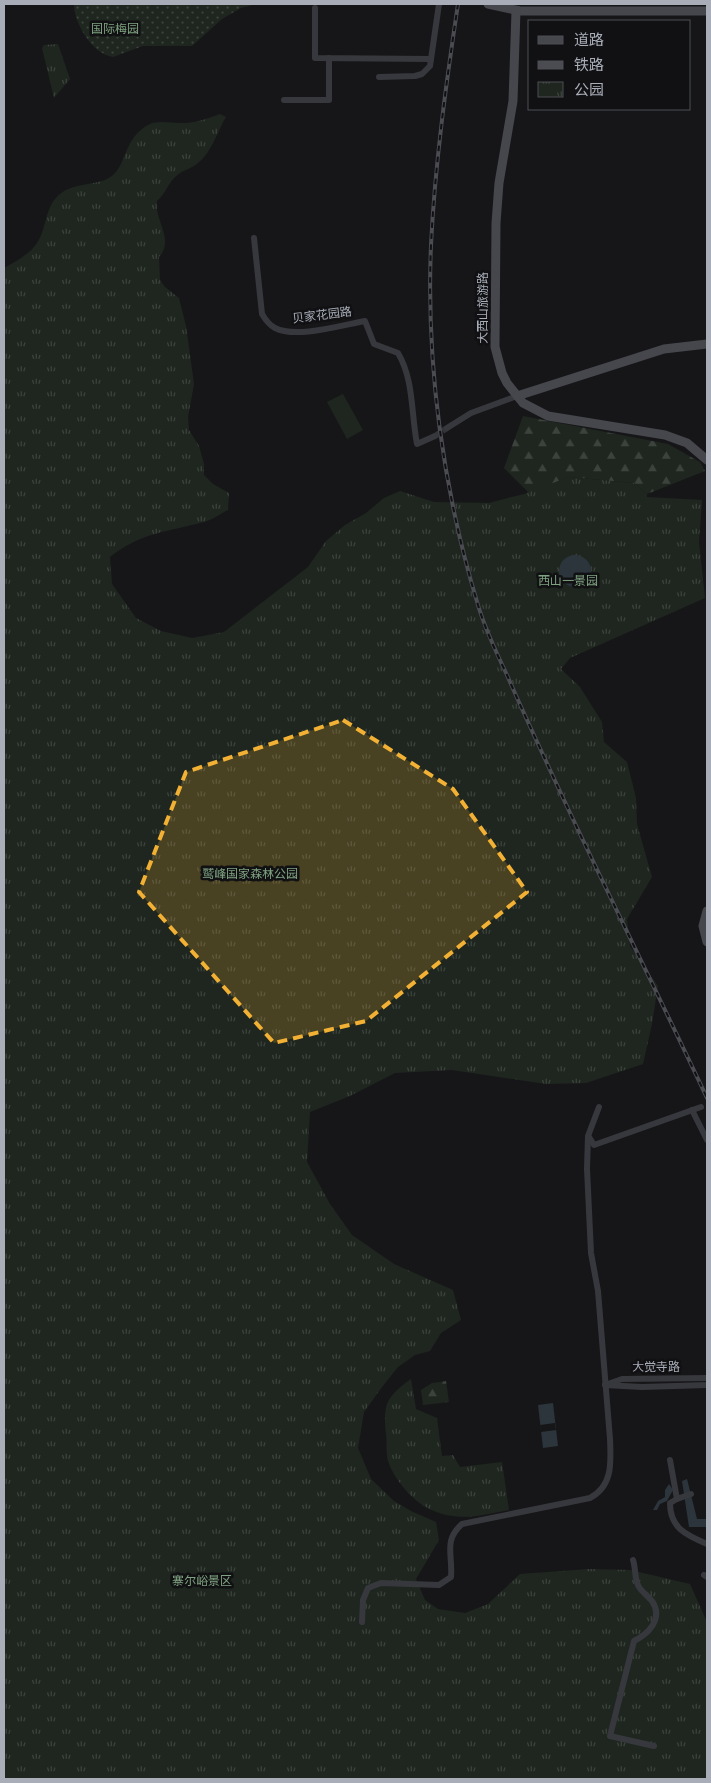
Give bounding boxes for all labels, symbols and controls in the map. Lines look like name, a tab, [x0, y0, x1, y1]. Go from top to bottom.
legend	[528, 20, 691, 110]
park label: 国际梅园	[91, 21, 139, 37]
text: 道路	[574, 30, 604, 50]
text: 铁路	[574, 55, 604, 75]
text: 公园	[574, 80, 604, 100]
street label: 大西山旅游路	[475, 272, 491, 344]
street label: 贝家花园路	[291, 303, 353, 327]
park label: 西山一景园	[538, 573, 598, 589]
park label: 鹫峰国家森林公园	[202, 866, 298, 882]
street label: 大觉寺路	[632, 1359, 680, 1375]
park label: 寨尔峪景区	[172, 1573, 232, 1589]

